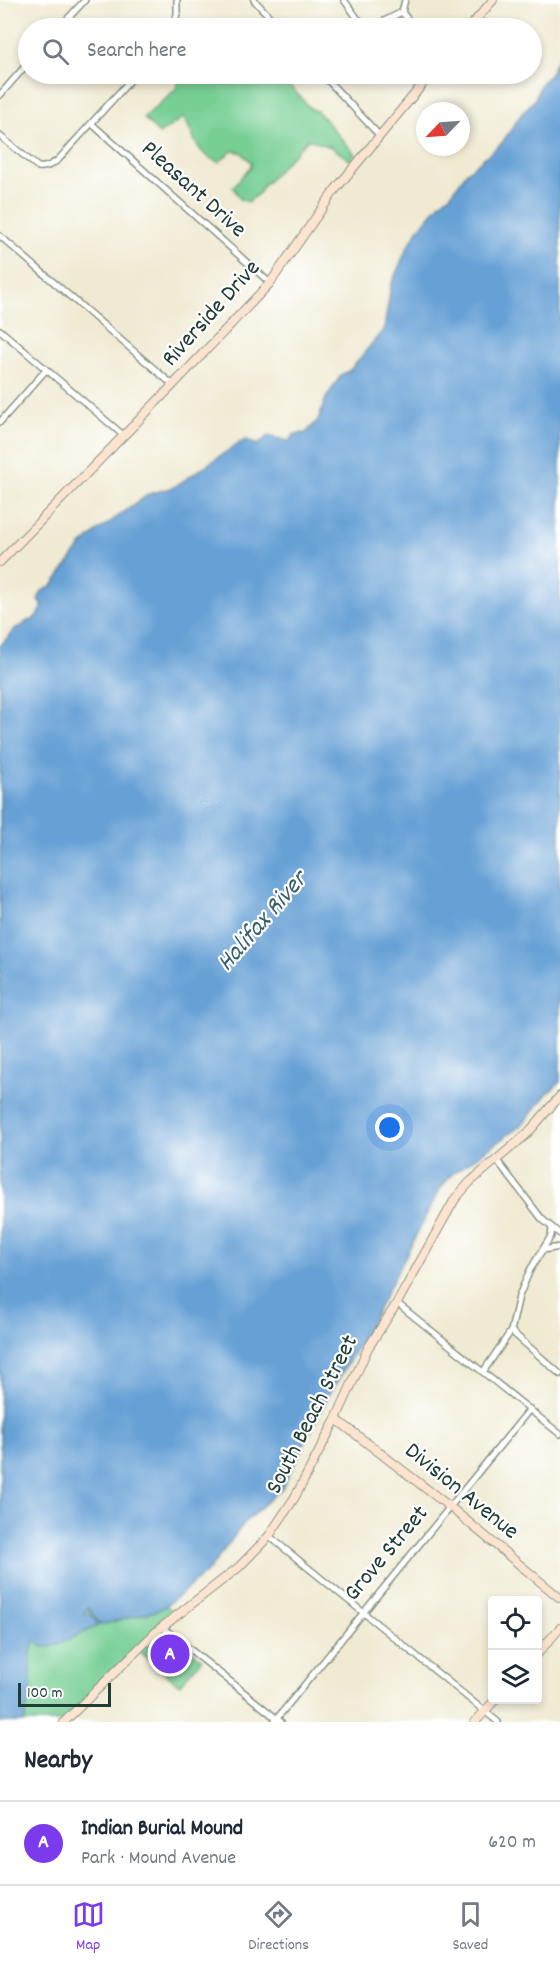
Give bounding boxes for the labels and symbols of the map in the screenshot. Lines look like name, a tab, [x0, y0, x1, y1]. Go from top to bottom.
north arrow	[416, 102, 470, 156]
street label: Pleasant Drive	[133, 133, 253, 247]
street label: Riverside Drive	[155, 253, 269, 375]
water label: Halifax River	[209, 861, 319, 980]
your location	[375, 1113, 404, 1142]
street label: South Beach Street	[258, 1329, 368, 1501]
street label: Division Avenue	[396, 1435, 526, 1549]
street label: Grove Street	[337, 1499, 437, 1609]
pin: A	[150, 1632, 190, 1676]
scale bar	[18, 1680, 111, 1708]

